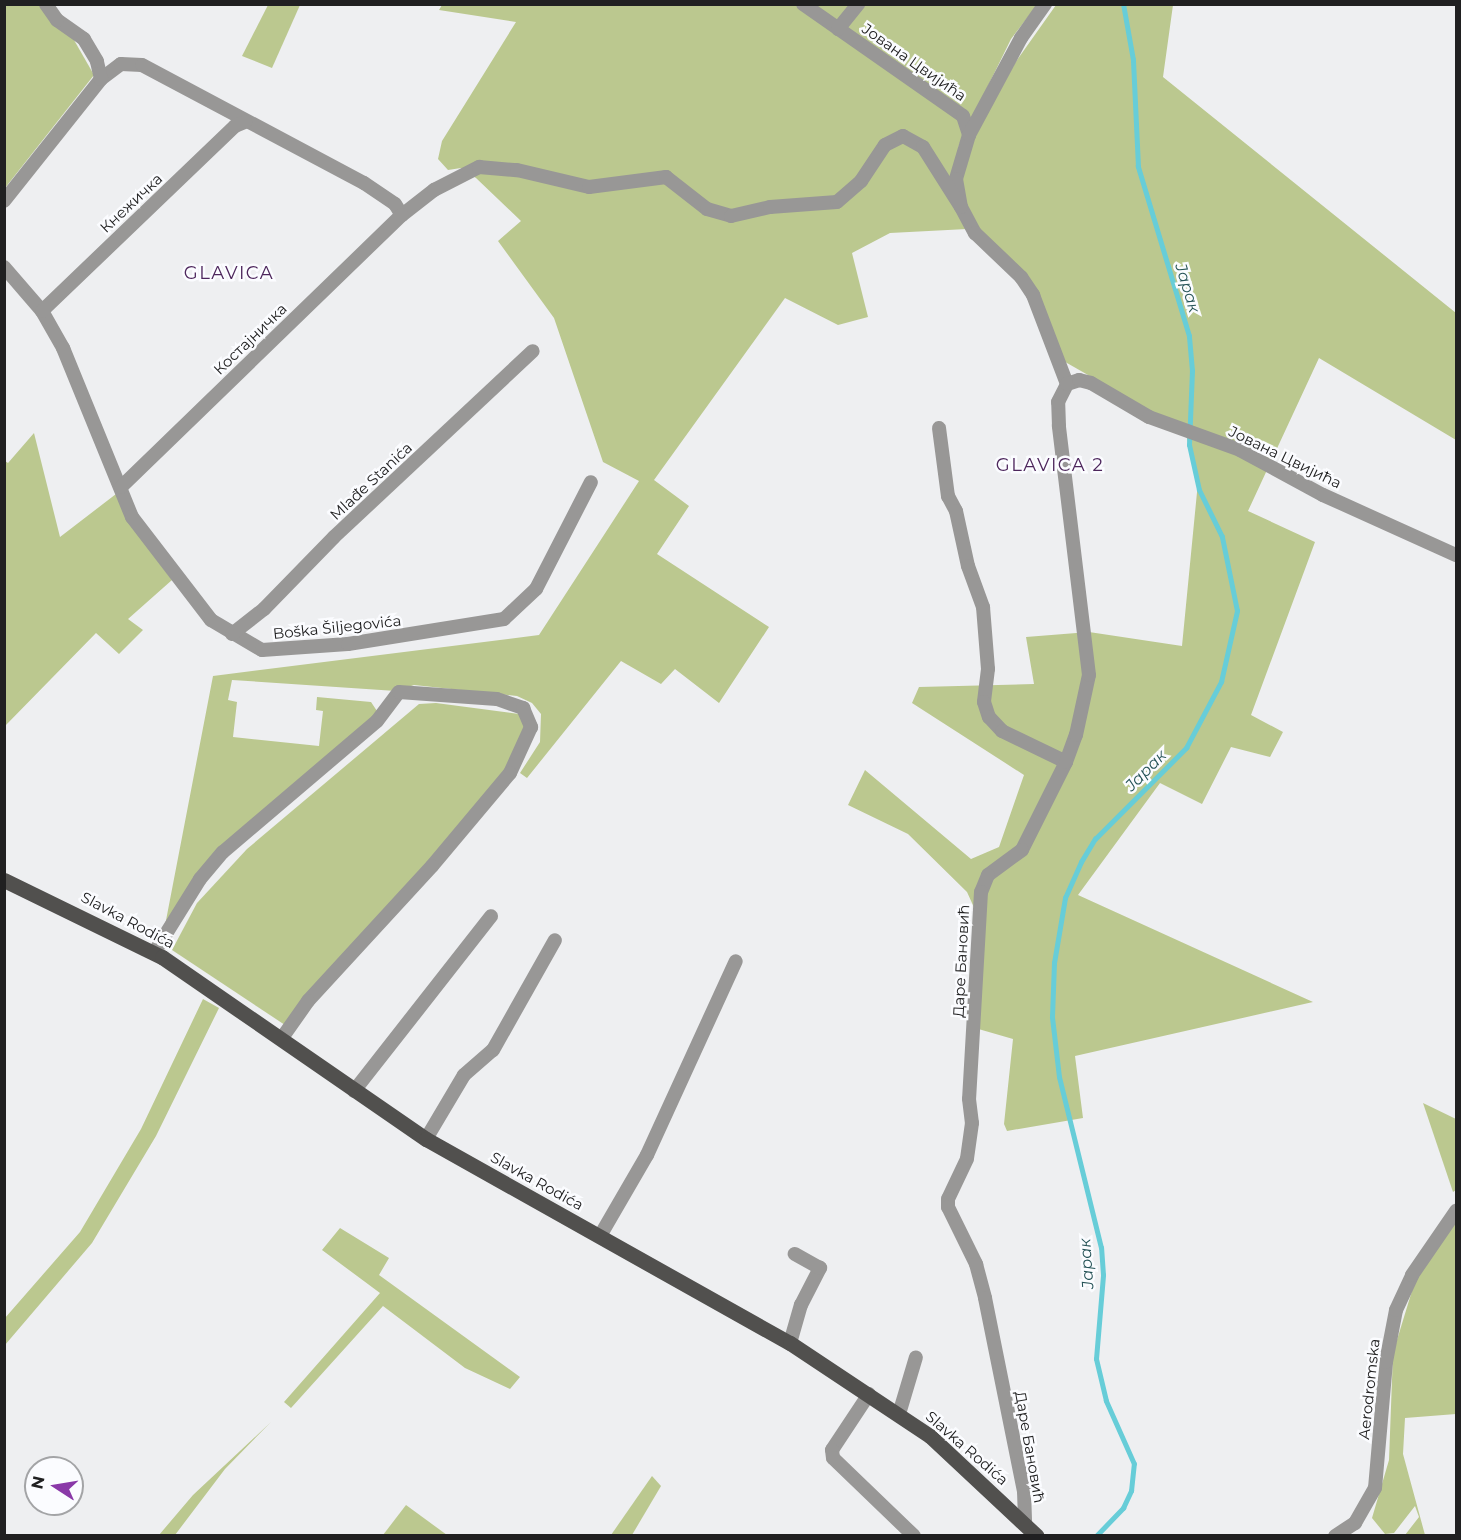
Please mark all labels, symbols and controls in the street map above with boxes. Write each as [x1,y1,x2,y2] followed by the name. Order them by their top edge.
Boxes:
[858,19,970,105] street label: Јована Цвијића
[96,170,166,236] street label: Кнежичка
[1170,261,1204,315] water label: Јарак
[184,262,274,284] district label: GLAVICA
[210,300,290,378] street label: Костајничка
[1226,422,1344,492] street label: Јована Цвијића
[326,438,416,524] street label: Mlađe Stanića
[996,454,1104,476] district label: GLAVICA 2
[272,611,402,643] street label: Boška Šiljegovića
[1121,746,1171,796] water label: Јарак
[78,888,178,952] street label: Slavka Rodića
[949,904,973,1018] street label: Даре Бановић
[487,1148,587,1214] street label: Slavka Rodića
[1076,1238,1098,1290] water label: Јарак
[1355,1338,1383,1440] street label: Aerodromska
[1011,1390,1049,1504] street label: Даре Бановић
[922,1407,1012,1489] street label: Slavka Rodića
[24,1456,84,1516] north arrow
[27,1474,48,1491] text: N

